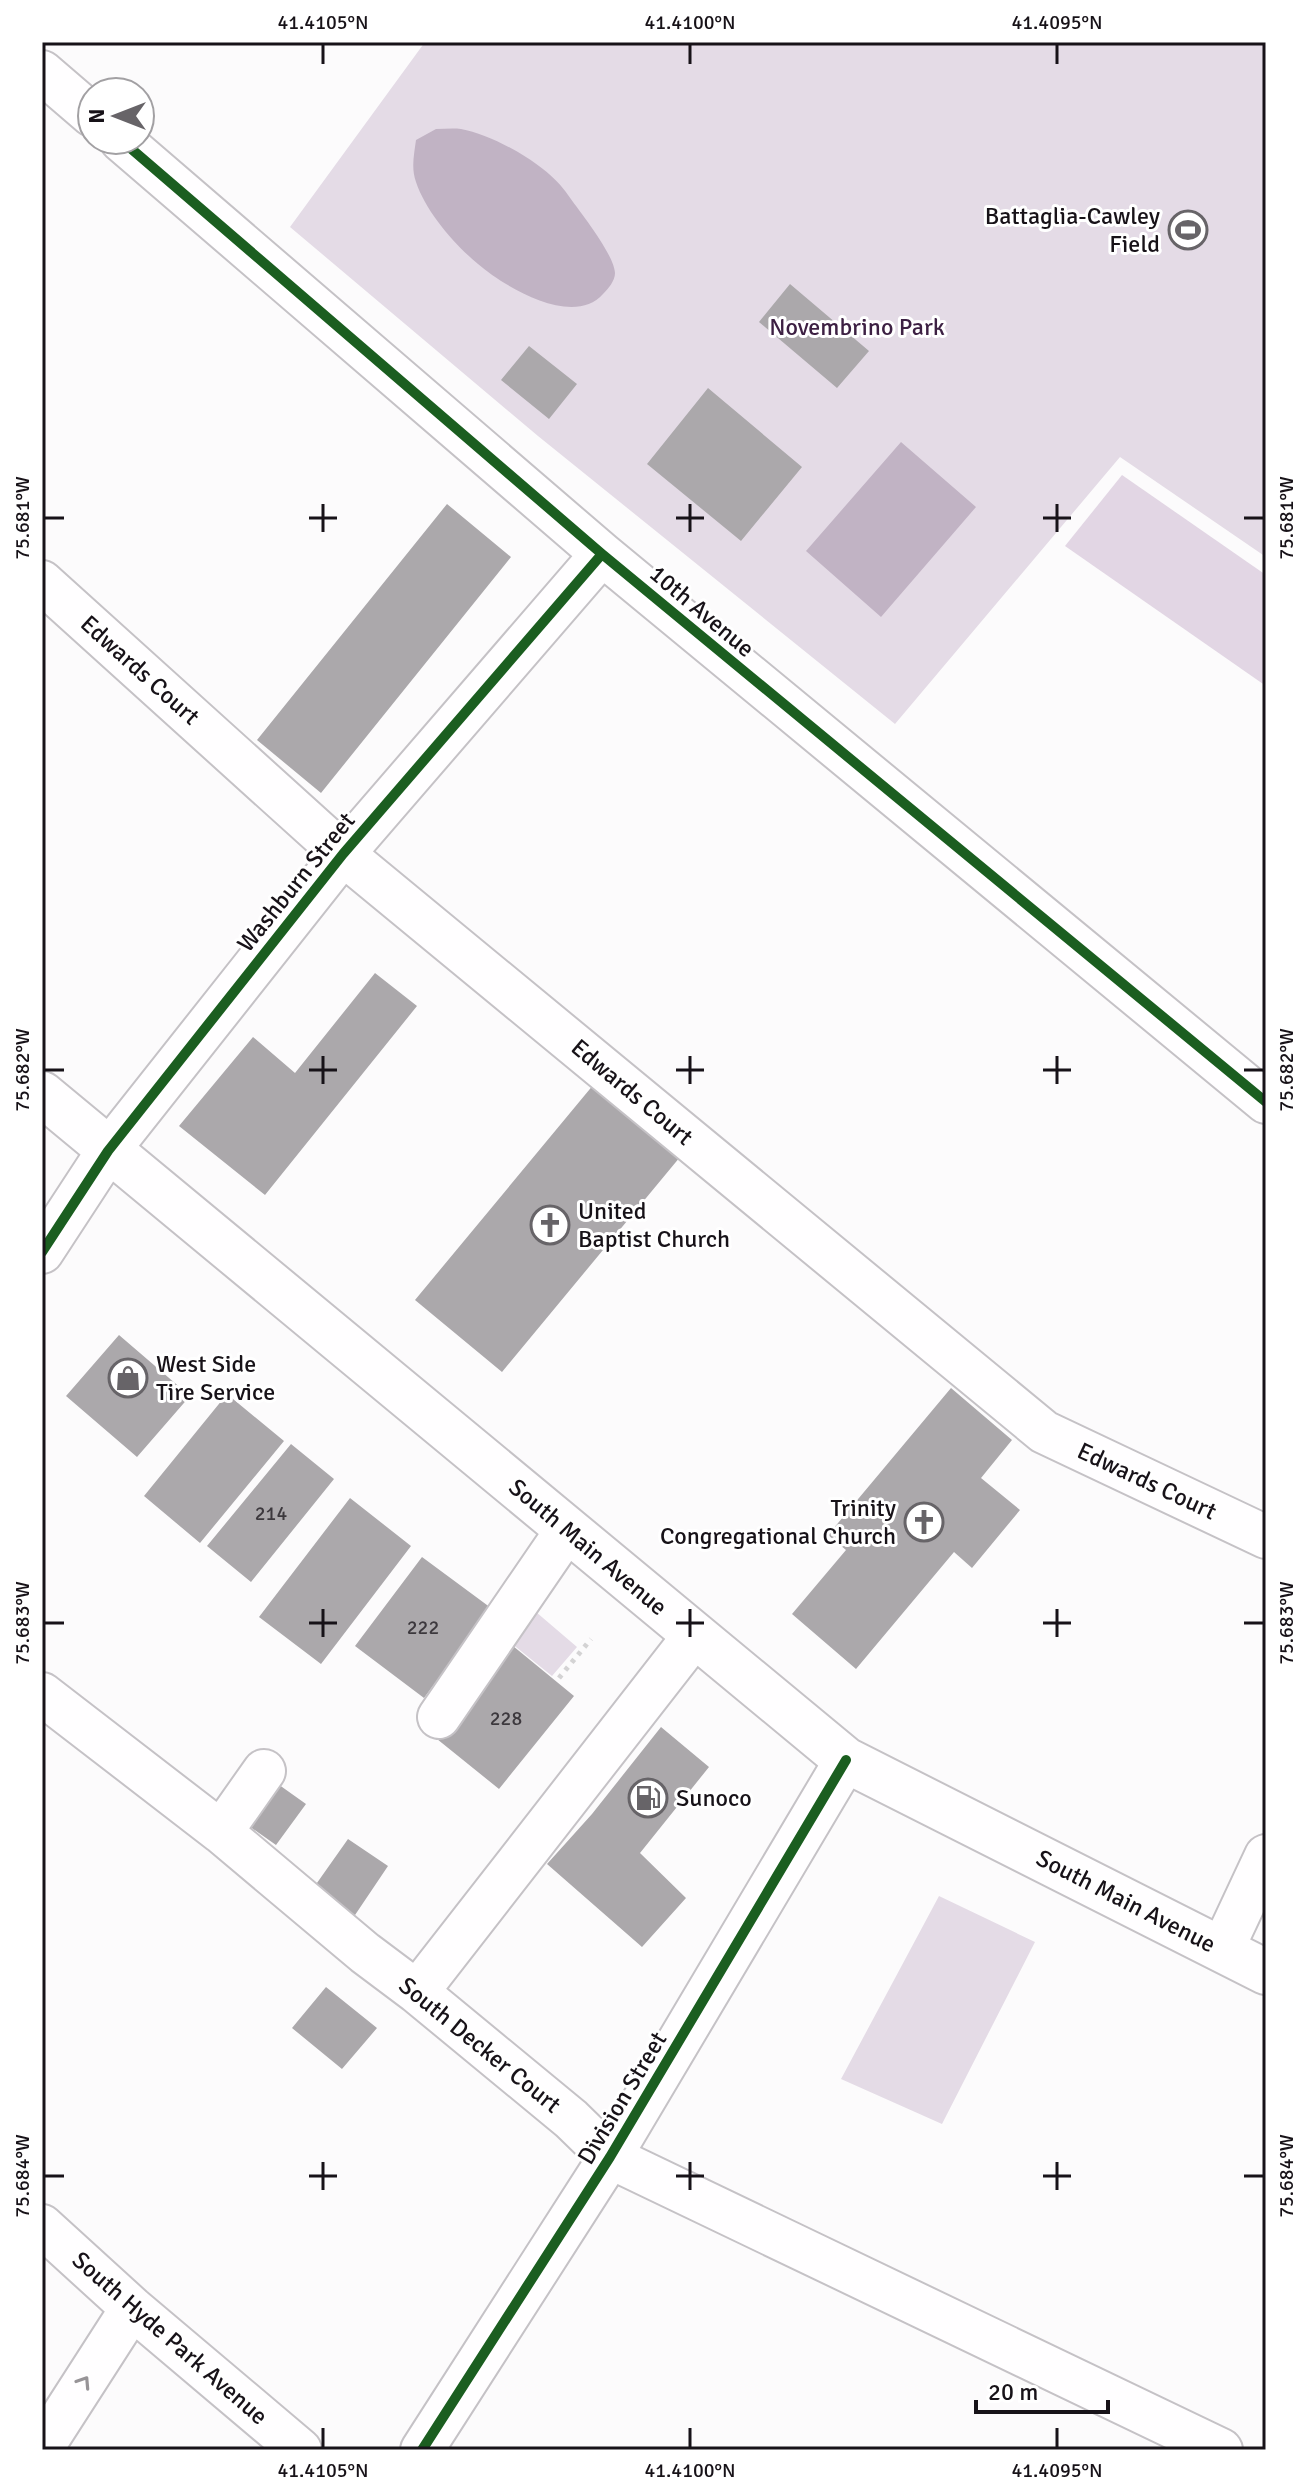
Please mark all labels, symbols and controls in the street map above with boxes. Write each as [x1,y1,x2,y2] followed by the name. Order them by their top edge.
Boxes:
[277,10,369,35] text: 41.4105°N
[644,10,736,35] text: 41.4100°N
[1011,10,1103,35] text: 41.4095°N
[76,76,156,156] north arrow
[83,108,110,124] text: N
[985,201,1160,259] place label: Battaglia-Cawley Field
[1167,209,1209,251] sports icon: Battaglia-Cawley Field
[769,312,945,342] park label: Novembrino Park
[10,476,35,560] text: 75.681°W
[1274,476,1299,560] text: 75.681°W
[643,558,761,664] street label: 10th Avenue
[74,609,206,731] street label: Edwards Court
[231,806,361,958] street label: Washburn Street
[10,1028,35,1112] text: 75.682°W
[1274,1028,1299,1112] text: 75.682°W
[565,1032,699,1152] street label: Edwards Court
[578,1196,730,1254] place label: United Baptist Church
[529,1204,571,1246] church icon: United Baptist Church
[156,1349,275,1407] place label: West Side Tire Service
[107,1357,149,1399] shop icon: West Side Tire Service
[1073,1436,1221,1526] street label: Edwards Court
[503,1472,673,1622] street label: South Main Avenue
[660,1493,896,1551] place label: Trinity Congregational Church
[255,1501,287,1526] house number: 214
[903,1501,945,1543] church icon: Trinity Congregational Church
[10,1581,35,1665] text: 75.683°W
[1274,1581,1299,1665] text: 75.683°W
[407,1615,439,1640] house number: 222
[490,1706,522,1731] house number: 228
[627,1777,669,1819] fuel station icon: Sunoco
[676,1783,752,1813] place label: Sunoco
[1031,1843,1221,1959] street label: South Main Avenue
[393,1970,567,2120] street label: South Decker Court
[571,2026,673,2170] street label: Division Street
[10,2134,35,2218] text: 75.684°W
[1274,2134,1299,2218] text: 75.684°W
[66,2245,274,2431] street label: South Hyde Park Avenue
[976,2364,1108,2414] scale bar
[75,2377,90,2391] one-way arrow
[988,2377,1038,2407] text: 20 m
[277,2458,369,2483] text: 41.4105°N
[644,2458,736,2483] text: 41.4100°N
[1011,2458,1103,2483] text: 41.4095°N

